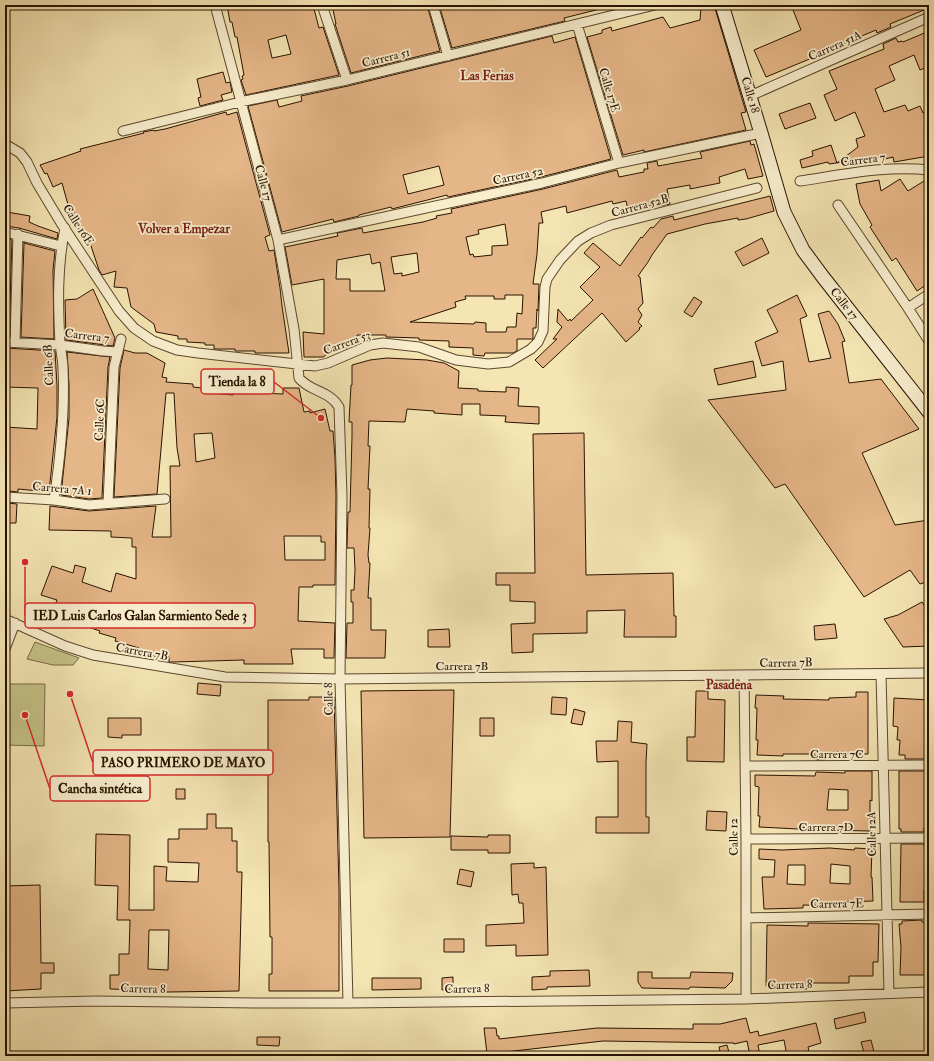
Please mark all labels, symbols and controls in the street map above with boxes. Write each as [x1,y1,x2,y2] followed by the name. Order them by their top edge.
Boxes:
[806,27,864,64] street label: Carrera 51A
[360,45,412,71] street label: Carrera 51
[595,66,623,114] street label: Calle 17E
[460,68,514,84] district label: Las Ferias
[737,75,763,115] street label: Calle 18
[840,150,887,170] street label: Carrera 7
[251,163,275,203] street label: Calle 17
[492,163,544,189] street label: Carrera 52
[610,191,670,221] street label: Carrera 52B
[59,202,97,249] street label: Calle 16E
[137,221,231,238] district label: Volver a Empezar
[827,285,862,324] street label: Calle 17
[64,326,111,346] street label: Carrera 7
[321,328,373,358] street label: Carrera 53
[40,344,58,386] street label: Calle 6B
[201,369,274,394] callout: Tienda la 8
[208,374,265,390] text: Tienda la 8
[92,398,108,441] street label: Calle 6C
[32,479,92,499] street label: Carrera 7A 1
[25,603,255,628] callout: IED Luis Carlos Galan Sarmiento Sede 3
[33,608,247,624] text: IED Luis Carlos Galan Sarmiento Sede 3
[115,640,169,664] street label: Carrera 7B
[759,655,813,671] street label: Carrera 7B
[436,659,489,674] street label: Carrera 7B
[706,677,753,693] district label: Pasadena
[321,682,337,716] street label: Calle 8
[810,747,864,762] street label: Carrera 7C
[93,750,273,775] callout: PASO PRIMERO DE MAYO
[101,755,266,771] text: PASO PRIMERO DE MAYO
[50,776,150,801] callout: Cancha sintética
[58,781,143,797] text: Cancha sintética
[864,811,880,857] street label: Calle 12A
[726,818,742,856] street label: Calle 12
[799,820,854,835] street label: Carrera 7D
[810,896,864,912] street label: Carrera 7E
[767,977,813,993] street label: Carrera 8
[120,981,166,997] street label: Carrera 8
[444,981,490,997] street label: Carrera 8

